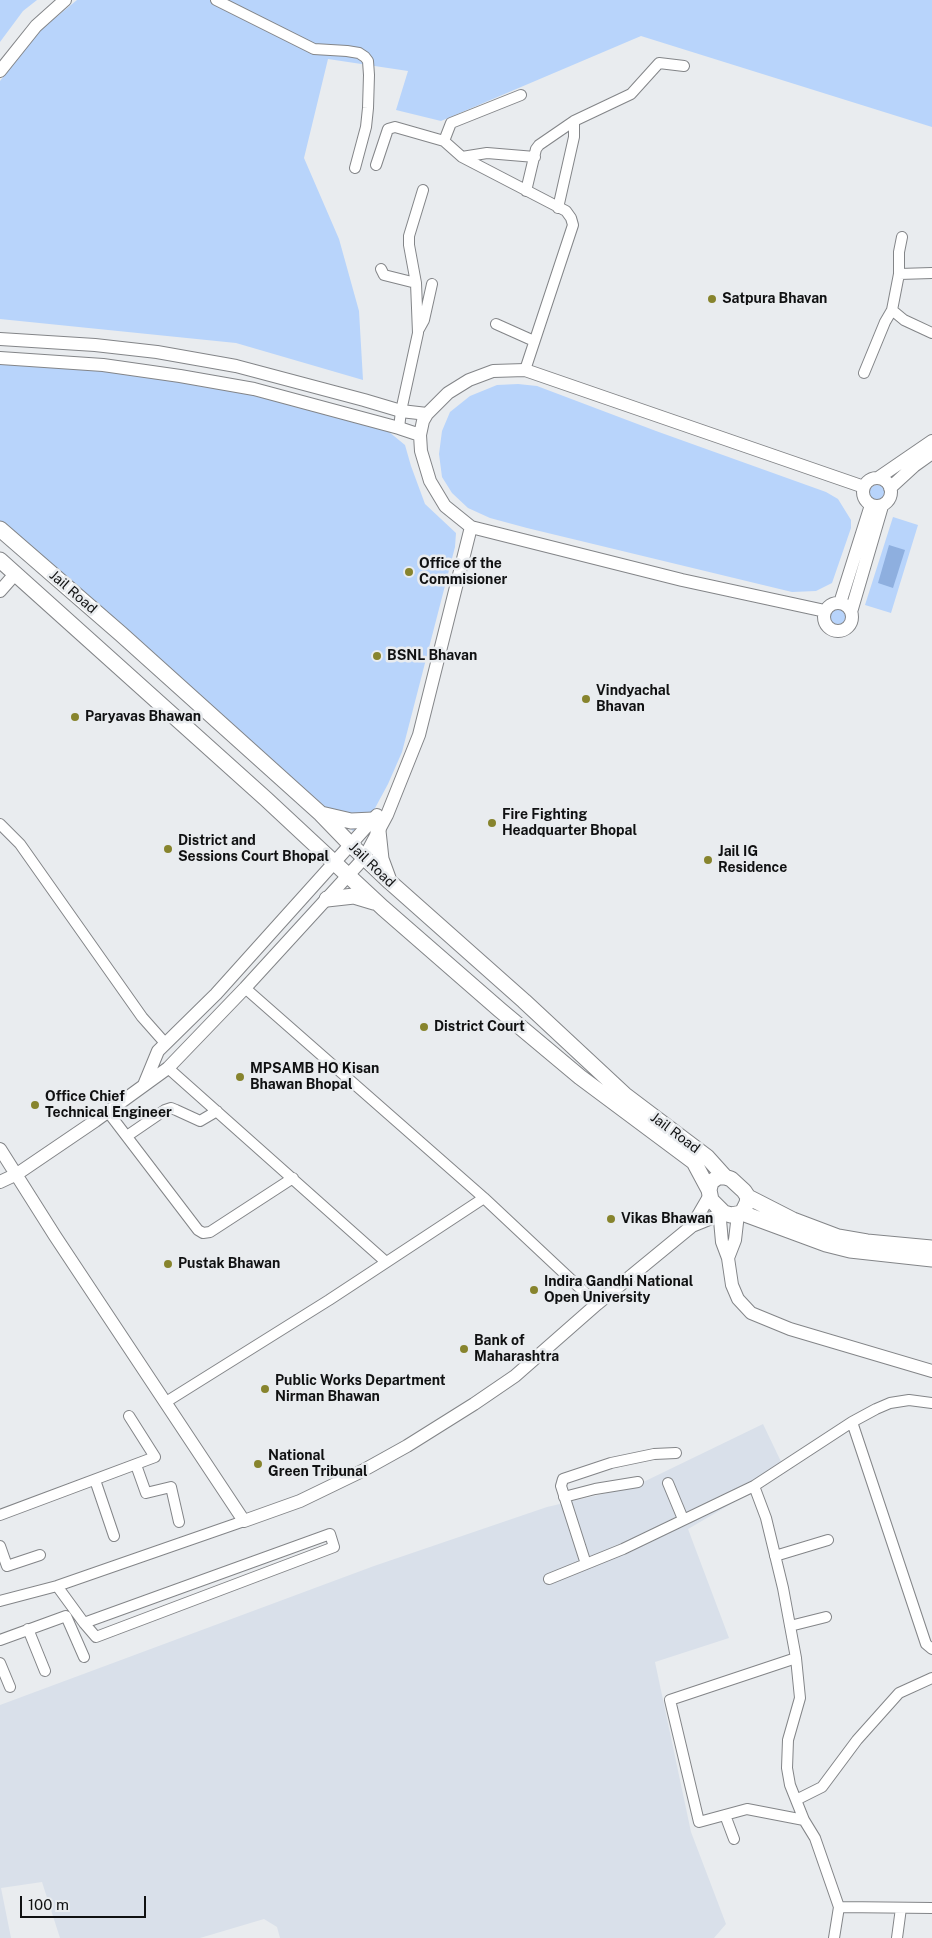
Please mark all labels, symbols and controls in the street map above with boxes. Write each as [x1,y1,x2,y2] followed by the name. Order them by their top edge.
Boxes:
[722,291,827,307] place label: Satpura Bhavan
[706,293,718,305] marker: Satpura Bhavan
[419,556,507,588] place label: Office of the Commisioner
[403,566,415,578] marker: Office of the Commisioner
[46,567,100,617] street label: Jail Road
[387,648,477,664] place label: BSNL Bhavan
[371,650,383,662] marker: BSNL Bhavan
[596,683,670,716] place label: Vindyachal Bhavan
[580,693,592,705] marker: Vindyachal Bhavan
[85,709,201,725] place label: Paryavas Bhawan
[69,711,81,723] marker: Paryavas Bhawan
[502,807,637,840] place label: Fire Fighting Headquarter Bhopal
[486,817,498,829] marker: Fire Fighting Headquarter Bhopal
[178,833,329,866] place label: District and Sessions Court Bhopal
[345,839,399,891] street label: Jail Road
[162,843,174,855] marker: District and Sessions Court Bhopal
[718,844,787,876] place label: Jail IG Residence
[702,854,714,866] marker: Jail IG Residence
[434,1019,525,1035] place label: District Court
[418,1021,430,1033] marker: District Court
[250,1061,379,1094] place label: MPSAMB HO Kisan Bhawan Bhopal
[234,1071,246,1083] marker: MPSAMB HO Kisan Bhawan Bhopal
[45,1089,172,1122] place label: Office Chief Technical Engineer
[29,1099,41,1111] marker: Office Chief Technical Engineer
[647,1109,703,1157] street label: Jail Road
[621,1211,713,1227] place label: Vikas Bhawan
[605,1213,617,1225] marker: Vikas Bhawan
[178,1256,280,1272] place label: Pustak Bhawan
[162,1258,174,1270] marker: Pustak Bhawan
[544,1274,693,1306] place label: Indira Gandhi National Open University
[528,1284,540,1296] marker: Indira Gandhi National Open University
[474,1333,559,1365] place label: Bank of Maharashtra
[458,1343,470,1355] marker: Bank of Maharashtra
[275,1373,446,1405] place label: Public Works Department Nirman Bhawan
[259,1383,271,1395] marker: Public Works Department Nirman Bhawan
[268,1448,368,1480] place label: National Green Tribunal
[252,1458,264,1470] marker: National Green Tribunal
[22,1886,149,1918] scale bar
[28,1896,69,1913] text: 100 m

